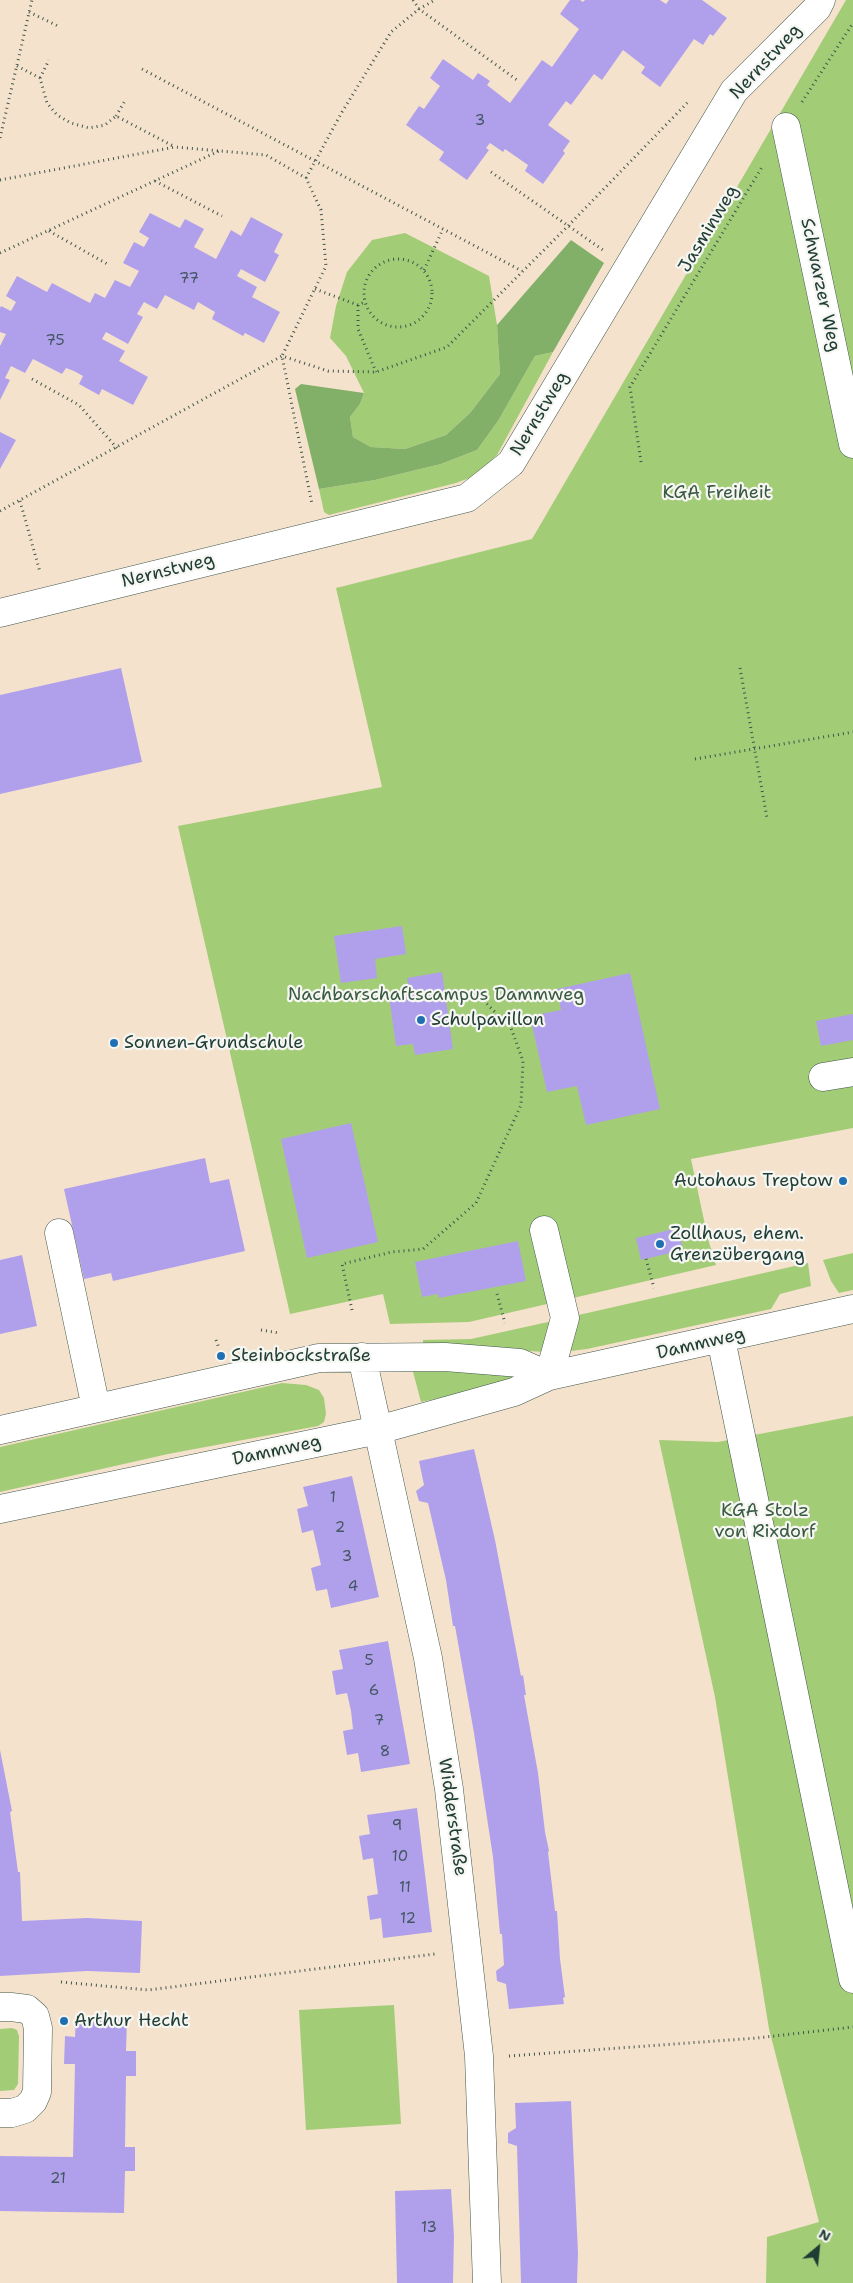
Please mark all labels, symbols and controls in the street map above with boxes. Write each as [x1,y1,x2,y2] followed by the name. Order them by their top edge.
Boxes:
[726,20,806,104] street label: Nernstweg
[475,112,485,130] house number: 3
[675,181,743,277] street label: Jasminweg
[795,216,845,354] street label: Schwarzer Weg
[179,270,199,288] house number: 77
[45,332,65,350] house number: 75
[506,368,574,460] street label: Nernstweg
[663,482,771,504] park label: KGA Freiheit
[119,549,217,593] street label: Nernstweg
[288,984,584,1006] park label: Nachbarschaftscampus Dammweg
[431,1009,544,1031] place label: Schulpavillon
[415,1014,427,1026] marker: Schulpavillon
[124,1032,303,1054] place label: Sonnen-Grundschule
[108,1037,120,1049] marker: Sonnen-Grundschule
[674,1170,833,1192] place label: Autohaus Treptow
[837,1175,849,1187] marker: Autohaus Treptow
[670,1223,805,1266] place label: Zollhaus, ehem. Grenzübergang
[654,1238,666,1250] marker: Zollhaus, ehem. Grenzübergang
[655,1323,747,1365] street label: Dammweg
[231,1345,371,1367] place label: Steinbockstraße
[215,1350,227,1362] marker: Steinbockstraße
[231,1431,323,1471] street label: Dammweg
[330,1489,336,1507] house number: 1
[715,1500,815,1542] park label: KGA Stolz von Rixdorf
[335,1519,345,1537] house number: 2
[342,1548,352,1566] house number: 3
[348,1578,358,1596] house number: 4
[364,1652,374,1670] house number: 5
[369,1682,379,1700] house number: 6
[374,1712,384,1730] house number: 7
[380,1743,390,1761] house number: 8
[433,1757,471,1877] street label: Widderstraße
[392,1817,402,1835] house number: 9
[392,1848,408,1866] house number: 10
[399,1879,411,1897] house number: 11
[400,1910,416,1928] house number: 12
[74,2010,189,2032] place label: Arthur Hecht
[58,2015,70,2027] marker: Arthur Hecht
[50,2170,66,2188] house number: 21
[421,2219,437,2237] house number: 13
[793,2223,843,2273] north arrow
[816,2224,834,2245] text: N

